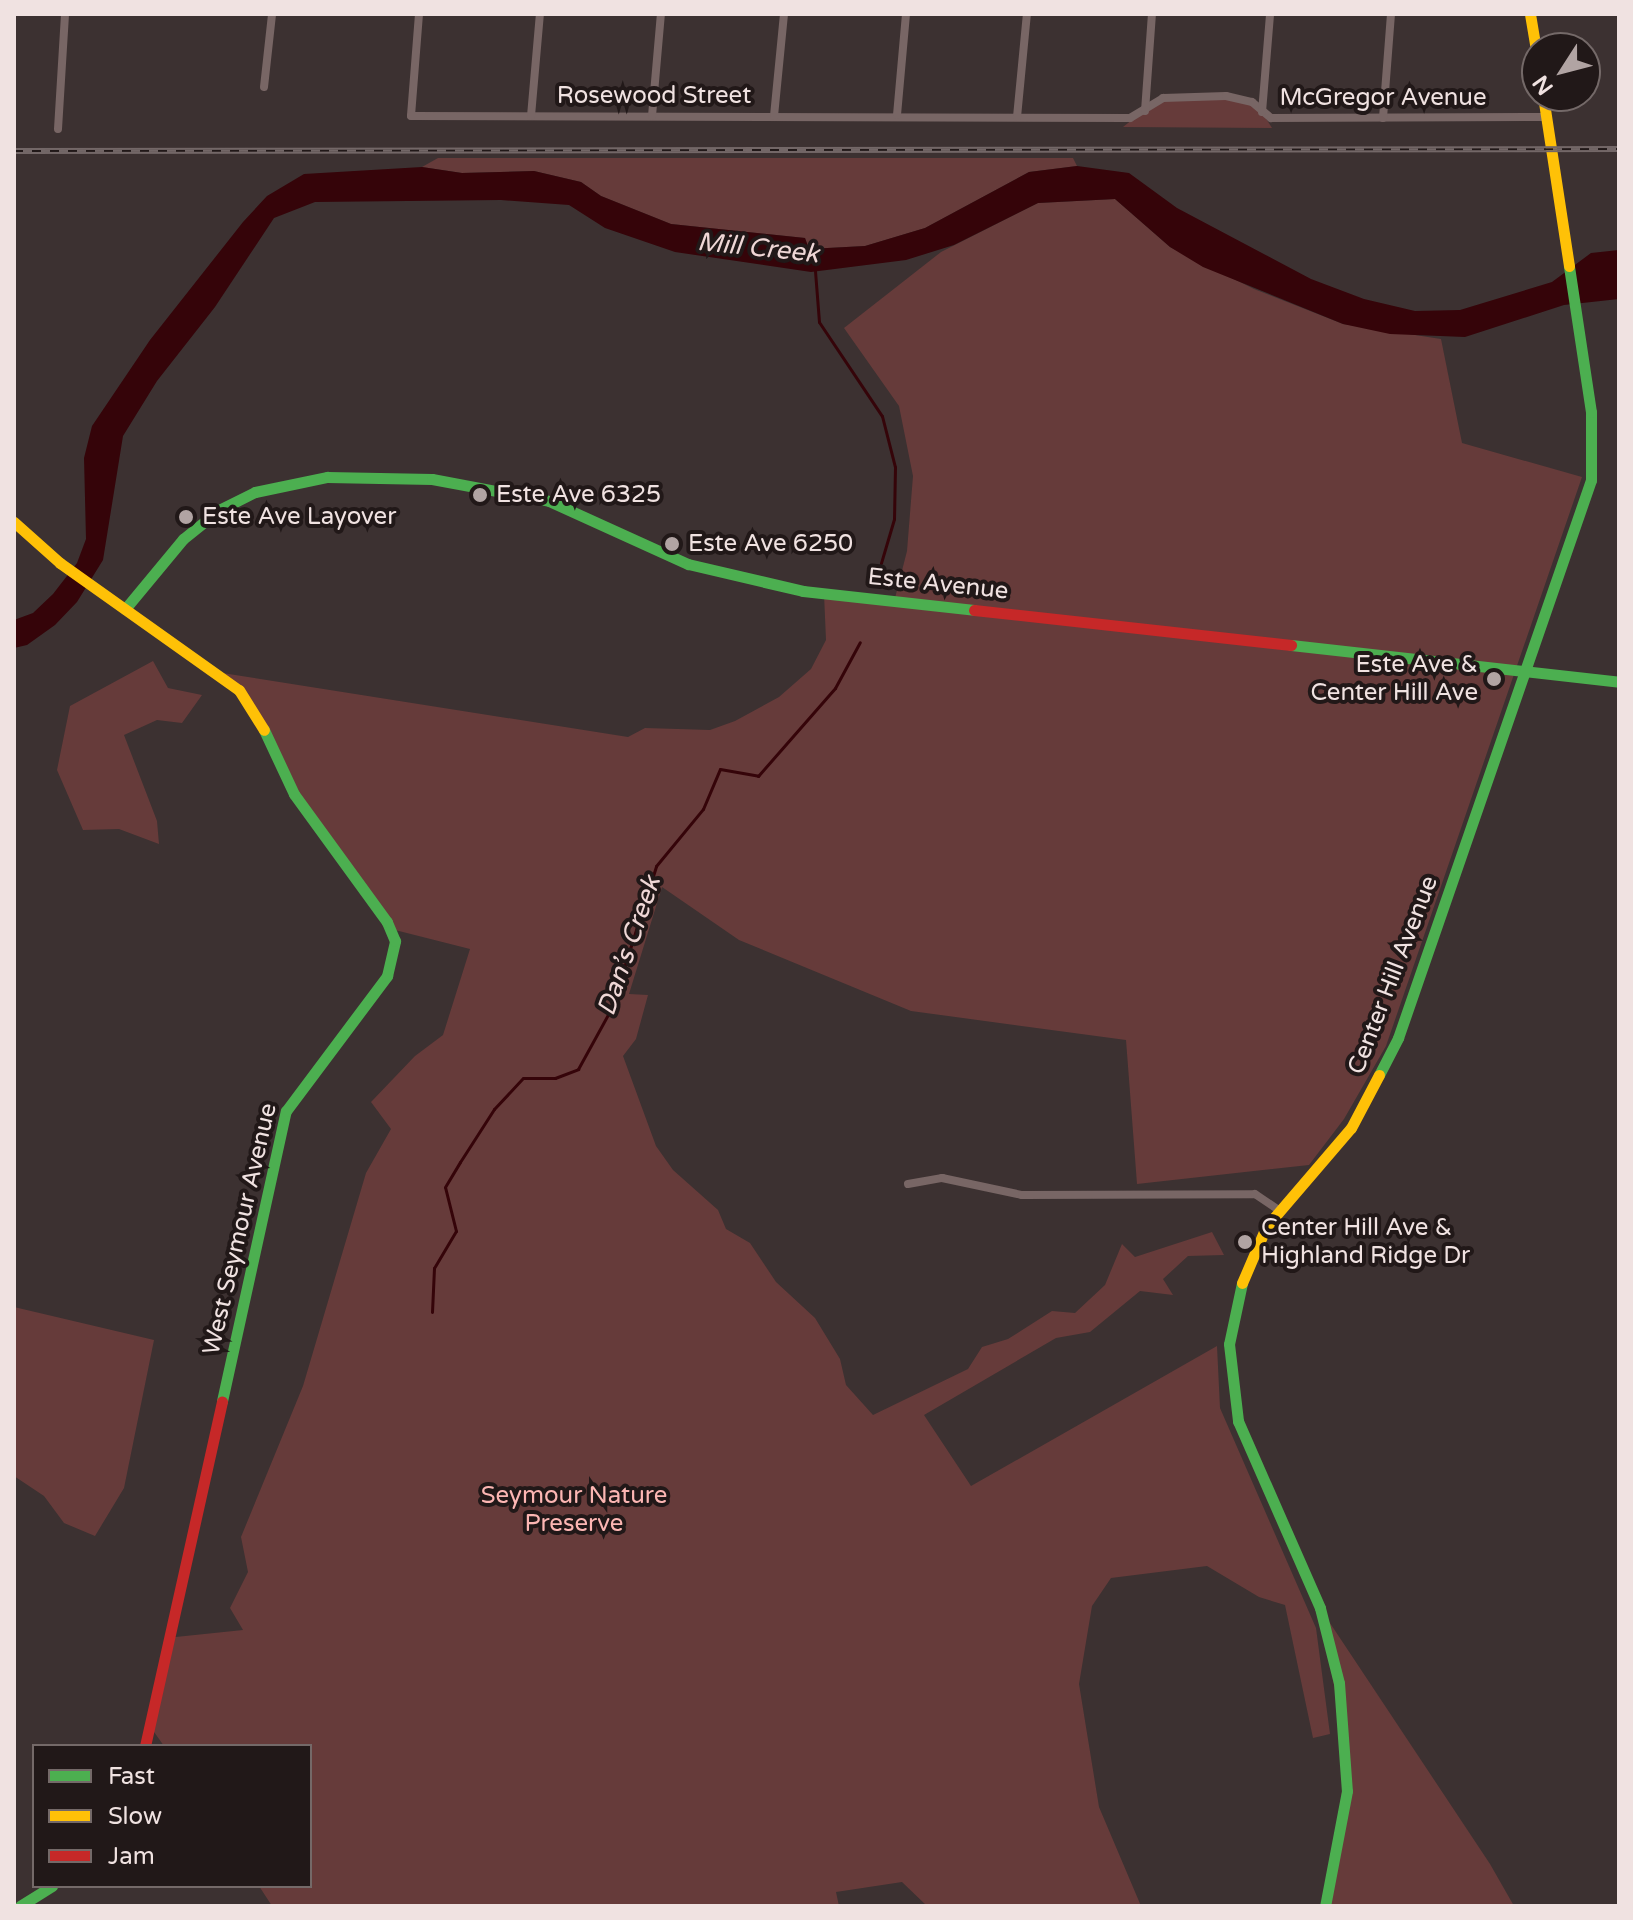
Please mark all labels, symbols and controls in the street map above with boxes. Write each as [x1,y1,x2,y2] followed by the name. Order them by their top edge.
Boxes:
[1521,32,1601,112] north arrow
[1527,70,1559,100] text: N
[557,82,751,110] street label: Rosewood Street
[1279,84,1487,112] street label: McGregor Avenue
[696,226,820,270] water label: Mill Creek
[496,481,661,509] place label: Este Ave 6325
[471,486,489,504] marker: Este Ave 6325
[202,503,396,531] place label: Este Ave Layover
[177,508,195,526] marker: Este Ave Layover
[688,530,853,558] place label: Este Ave 6250
[663,535,681,553] marker: Este Ave 6250
[866,562,1010,606] street label: Este Avenue
[1311,651,1478,707] place label: Este Ave & Center Hill Ave
[1485,670,1503,688] marker: Este Ave & Center Hill Ave
[591,872,667,1020] water label: Dan’s Creek
[1342,872,1444,1078] street label: Center Hill Avenue
[197,1100,283,1358] street label: West Seymour Avenue
[1261,1214,1470,1270] place label: Center Hill Ave & Highland Ridge Dr
[1236,1233,1254,1251] marker: Center Hill Ave & Highland Ridge Dr
[481,1482,667,1538] park label: Seymour Nature Preserve
[32,1744,312,1888] legend
[108,1762,155,1791] text: Fast
[108,1802,162,1831] text: Slow
[108,1842,155,1871] text: Jam

